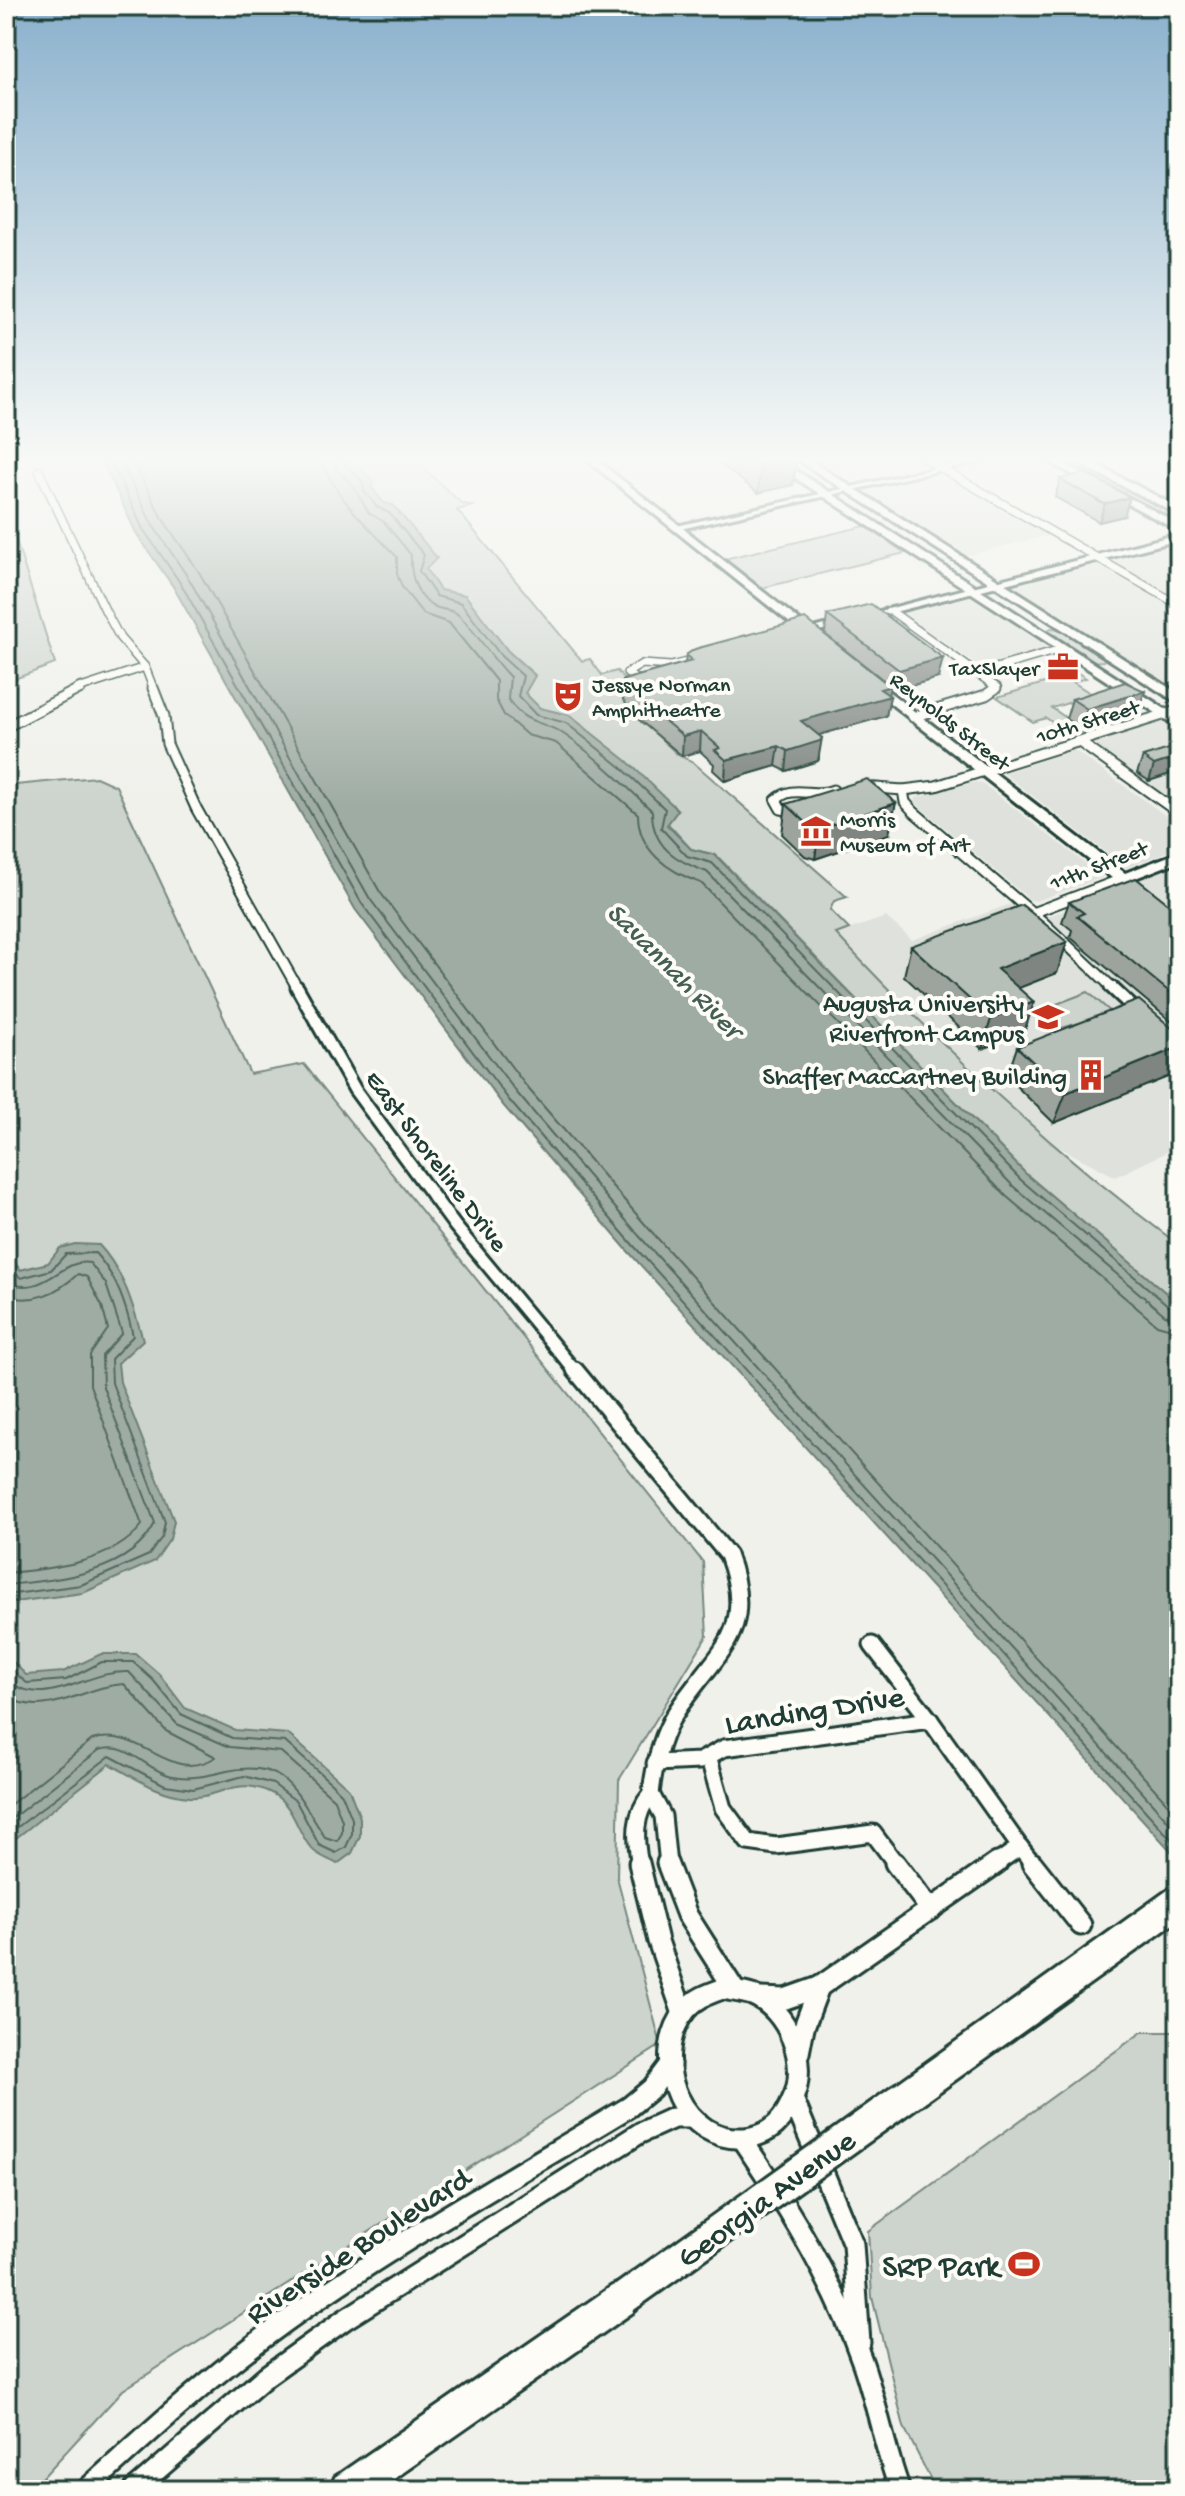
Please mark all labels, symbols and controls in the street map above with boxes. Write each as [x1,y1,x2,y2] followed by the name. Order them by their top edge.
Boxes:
[1046,650,1080,684] office icon: TaxSlayer
[948,658,1041,684] place label: TaxSlayer
[883,668,1015,779] street label: Reynolds Street
[592,674,731,725] place label: Jessye Norman Amphitheatre
[551,679,585,713] theatre icon: Jessye Norman Amphitheatre
[1033,695,1145,752] street label: 10th Street
[840,809,971,860] place label: Morris Museum of Art
[799,814,833,848] museum icon: Morris Museum of Art
[1046,837,1154,899] street label: 11th Street
[598,898,751,1050] water label: Savannah River
[823,991,1025,1052] place label: Augusta University Riverfront Campus
[1031,1000,1065,1034] school or university icon: Augusta University Riverfront Campus
[1074,1058,1108,1092] building icon: Shaffer MacCartney Building
[763,1064,1067,1095] place label: Shaffer MacCartney Building
[356,1066,513,1260] street label: East Shoreline Drive
[722,1680,908,1746] street label: Landing Drive
[671,2123,865,2279] street label: Georgia Avenue
[240,2160,481,2335] street label: Riverside Boulevard
[1007,2247,1041,2281] sports icon: SRP Park
[882,2250,1003,2288] place label: SRP Park

